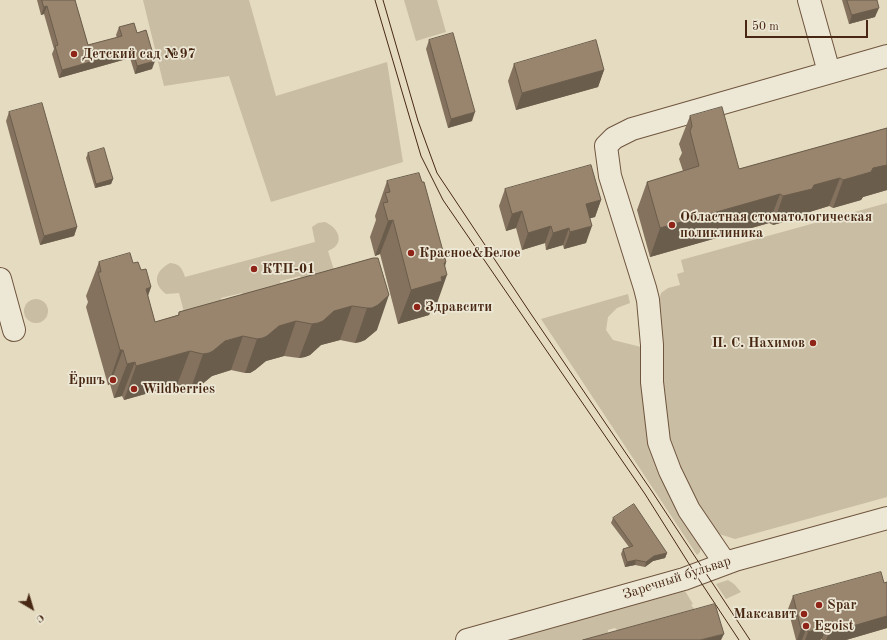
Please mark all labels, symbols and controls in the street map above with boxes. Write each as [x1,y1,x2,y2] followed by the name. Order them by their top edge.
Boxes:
[747,12,870,38] scale bar
[752,21,779,33] text: 50 m
[82,46,196,62] place label: Детский сад №97
[69,49,79,59] marker: Детский сад №97
[680,209,872,242] place label: Областная стоматологическая поликлиника
[667,220,677,230] marker: Областная стоматологическая поликлиника
[419,245,521,261] place label: Красное&Белое
[406,248,416,258] marker: Красное&Белое
[262,261,315,277] place label: КТП-01
[249,264,259,274] marker: КТП-01
[425,299,492,315] place label: Здравсити
[412,302,422,312] marker: Здравсити
[712,335,805,351] place label: П. С. Нахимов
[808,338,818,348] marker: П. С. Нахимов
[68,372,105,388] place label: Ёршъ
[108,375,118,385] marker: Ёршъ
[142,381,215,397] place label: Wildberries
[129,384,139,394] marker: Wildberries
[621,553,733,603] street label: Заречный бульвар
[12,588,52,628] north arrow
[827,597,856,613] place label: Spar
[814,600,824,610] marker: Spar
[734,606,796,622] place label: Максавит
[799,609,809,619] marker: Максавит
[33,611,46,624] text: С
[814,618,854,634] place label: Egoist
[801,621,811,631] marker: Egoist

